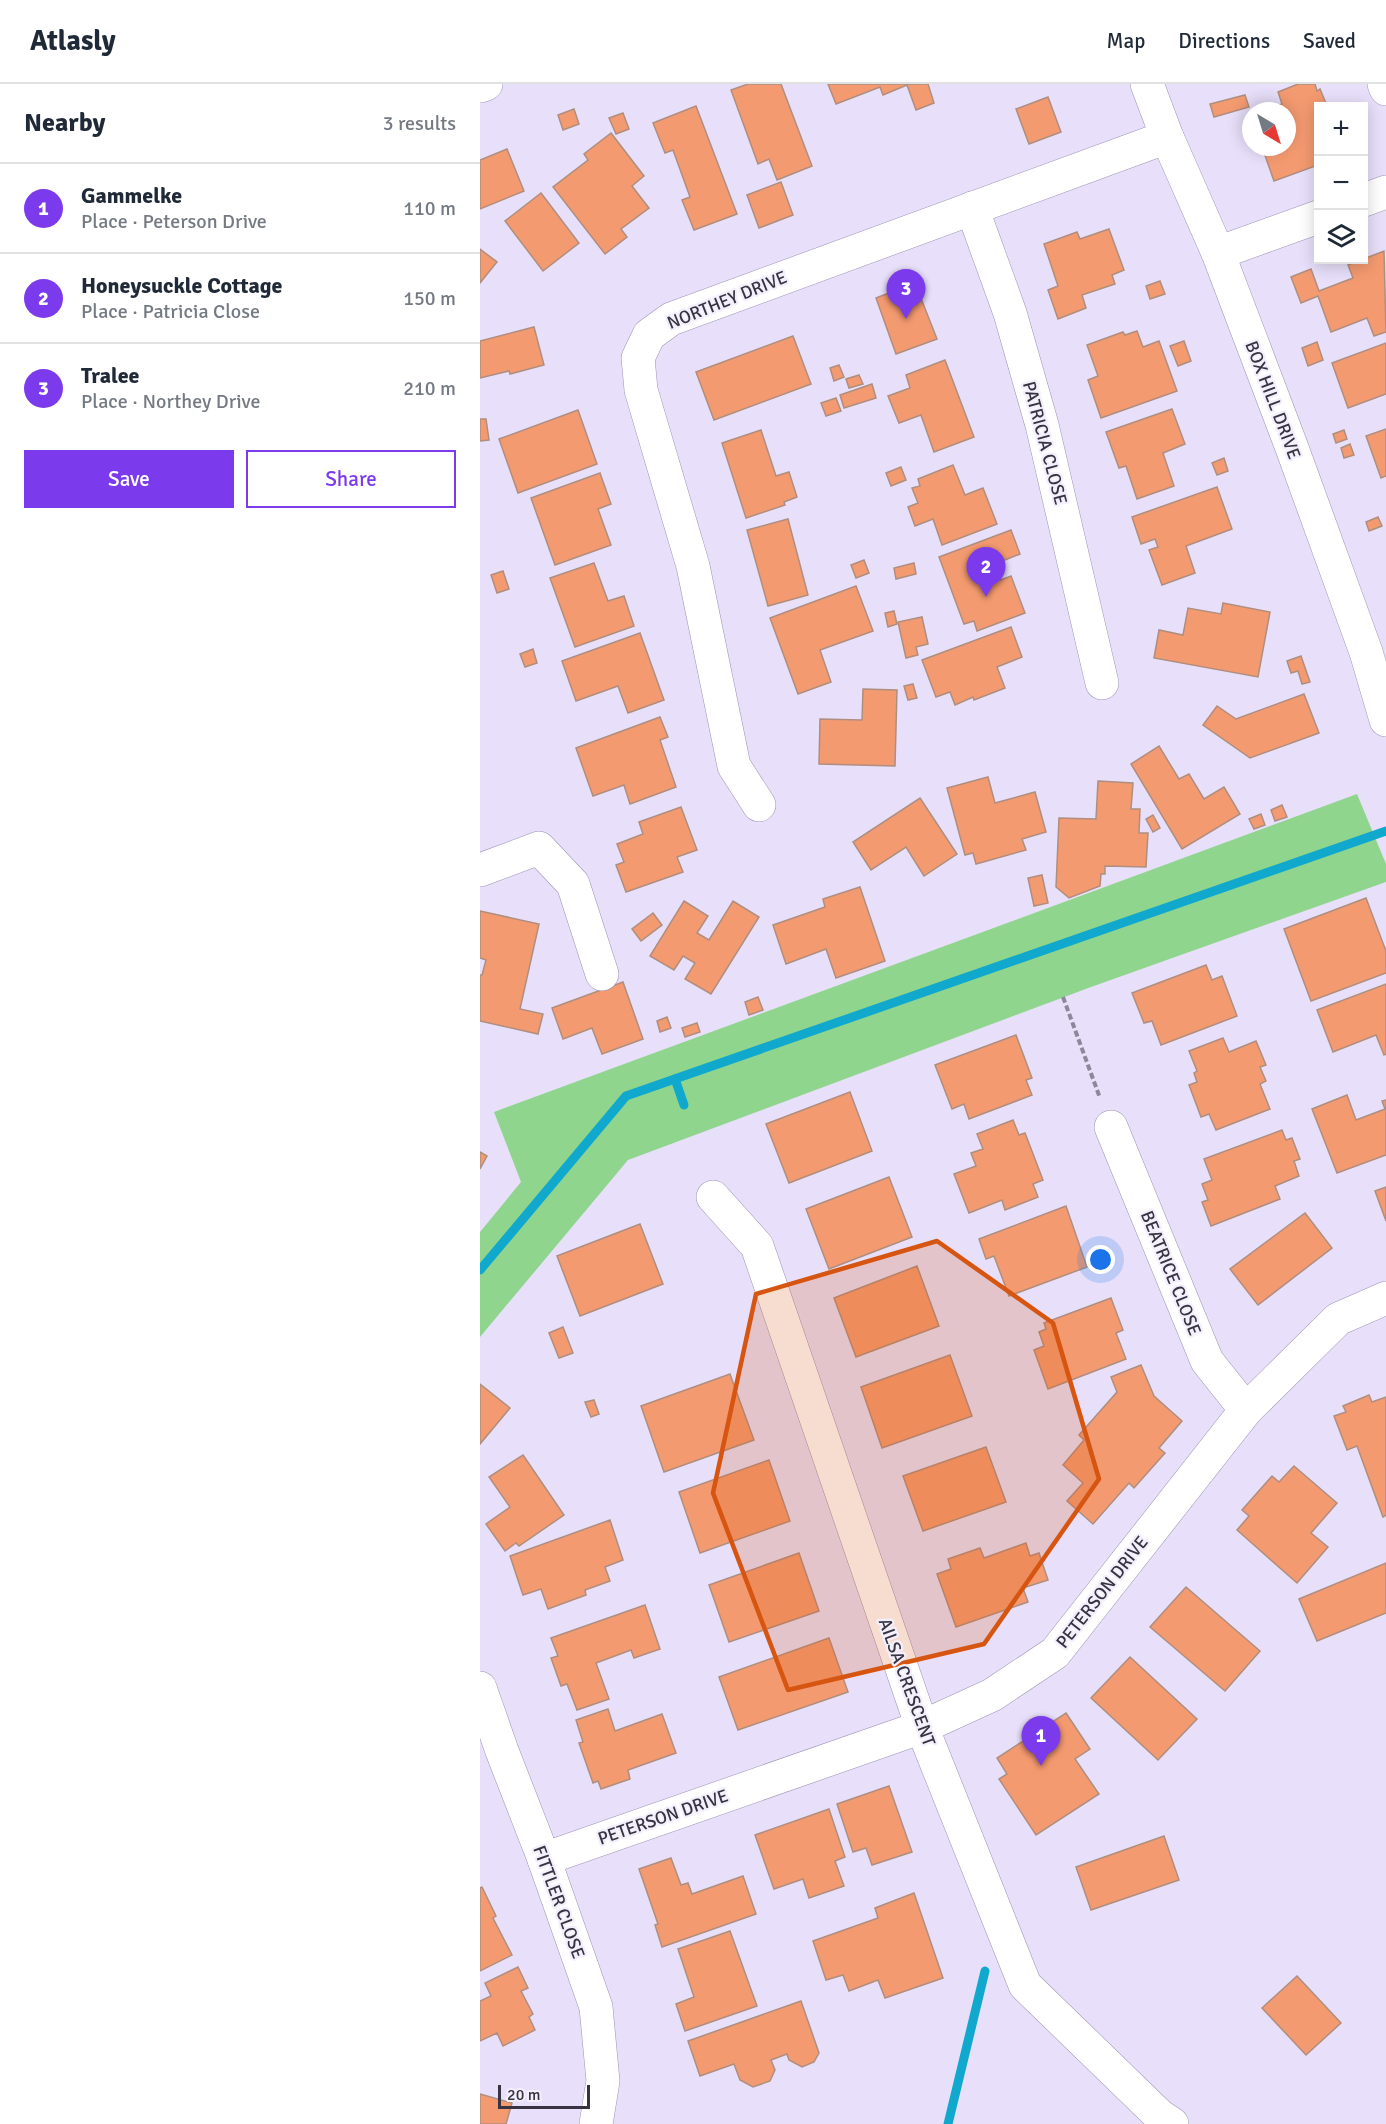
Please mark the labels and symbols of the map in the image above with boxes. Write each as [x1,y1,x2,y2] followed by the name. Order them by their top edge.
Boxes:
[1242,102,1296,156] north arrow
[664,266,790,334] street label: NORTHEY DRIVE
[886,270,926,319] pin: 3
[1240,338,1306,462] street label: BOX HILL DRIVE
[1018,379,1072,507] street label: PATRICIA CLOSE
[966,548,1006,597] pin: 2
[1136,1207,1206,1339] street label: BEATRICE CLOSE
[1086,1245,1115,1274] your location
[1051,1531,1153,1653] street label: PETERSON DRIVE
[874,1615,940,1749] street label: AILSA CRESCENT
[1022,1716,1060,1766] pin: 1
[595,1784,731,1850] street label: PETERSON DRIVE
[528,1842,590,1962] street label: FITTLER CLOSE
[498,2082,590,2110] scale bar

